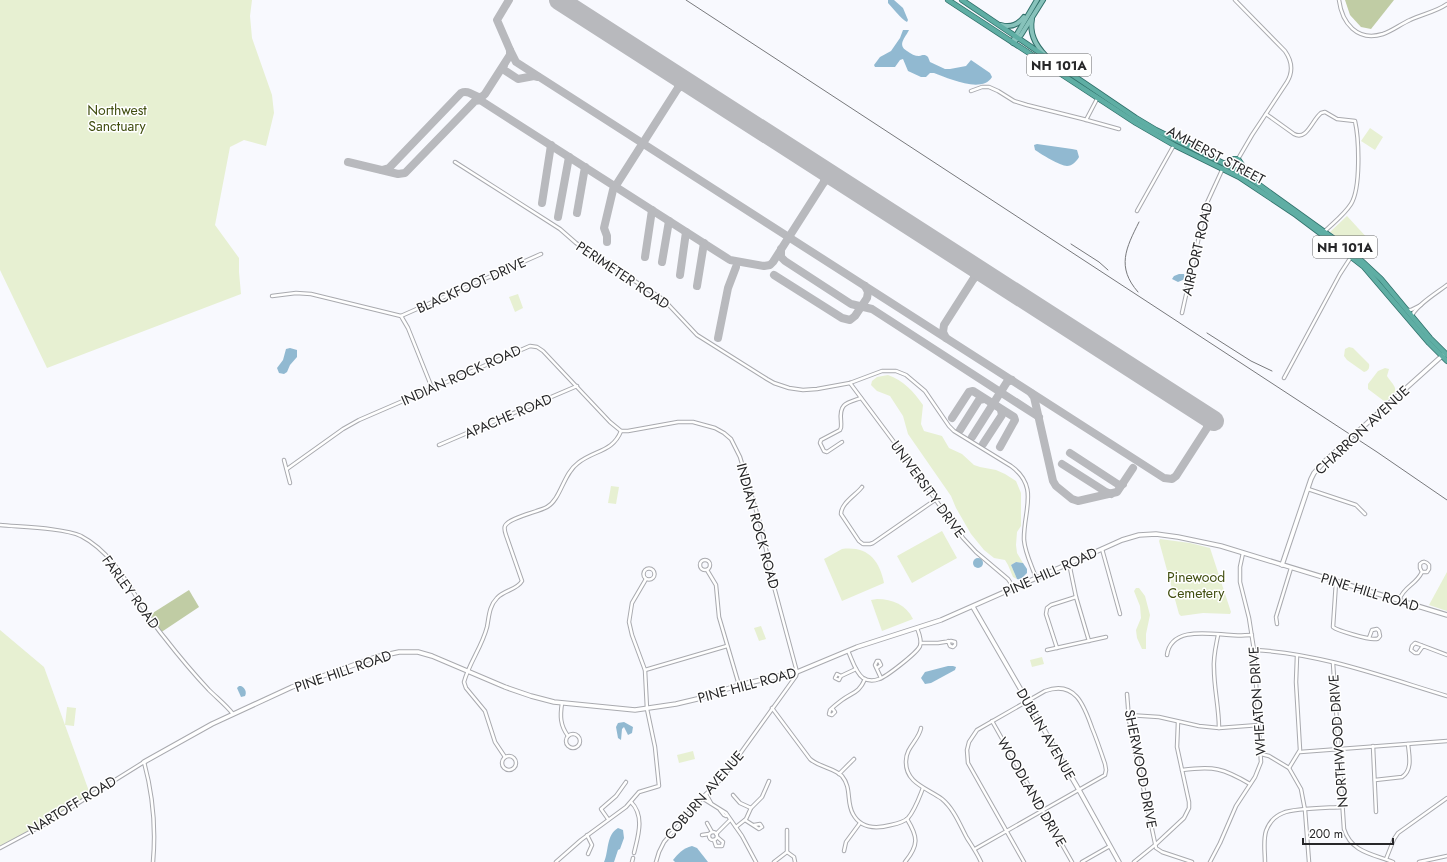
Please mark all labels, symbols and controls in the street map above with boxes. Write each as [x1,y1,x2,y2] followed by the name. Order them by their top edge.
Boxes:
[1027,54,1091,76] road number: NH 101A
[87,100,147,136] park label: Northwest Sanctuary
[1163,121,1269,190] street label: AMHERST STREET
[1177,200,1217,298] street label: AIRPORT ROAD
[572,236,674,314] street label: PERIMETER ROAD
[1313,236,1377,258] road number: NH 101A
[413,252,529,318] street label: BLACKFOOT DRIVE
[398,340,524,410] street label: INDIAN ROCK ROAD
[1310,381,1414,479] street label: CHARRON AVENUE
[461,389,555,443] street label: APACHE ROAD
[886,436,970,542] street label: UNIVERSITY DRIVE
[732,461,784,591] street label: INDIAN ROCK ROAD
[1000,542,1100,602] street label: PINE HILL ROAD
[98,551,164,633] street label: FARLEY ROAD
[1167,567,1225,603] park label: Pinewood Cemetery
[1319,568,1421,616] street label: PINE HILL ROAD
[292,645,394,697] street label: PINE HILL ROAD
[1243,646,1271,756] street label: WHEATON DRIVE
[695,662,799,708] street label: PINE HILL ROAD
[1323,674,1353,808] street label: NORTHWOOD DRIVE
[1012,684,1080,784] street label: DUBLIN AVENUE
[1120,708,1162,830] street label: SHERWOOD DRIVE
[992,733,1072,851] street label: WOODLAND DRIVE
[660,746,748,844] street label: COBURN AVENUE
[24,771,120,839] street label: NARTOFF ROAD
[1303,820,1393,846] scale bar
[1309,825,1343,843] text: 200 m

